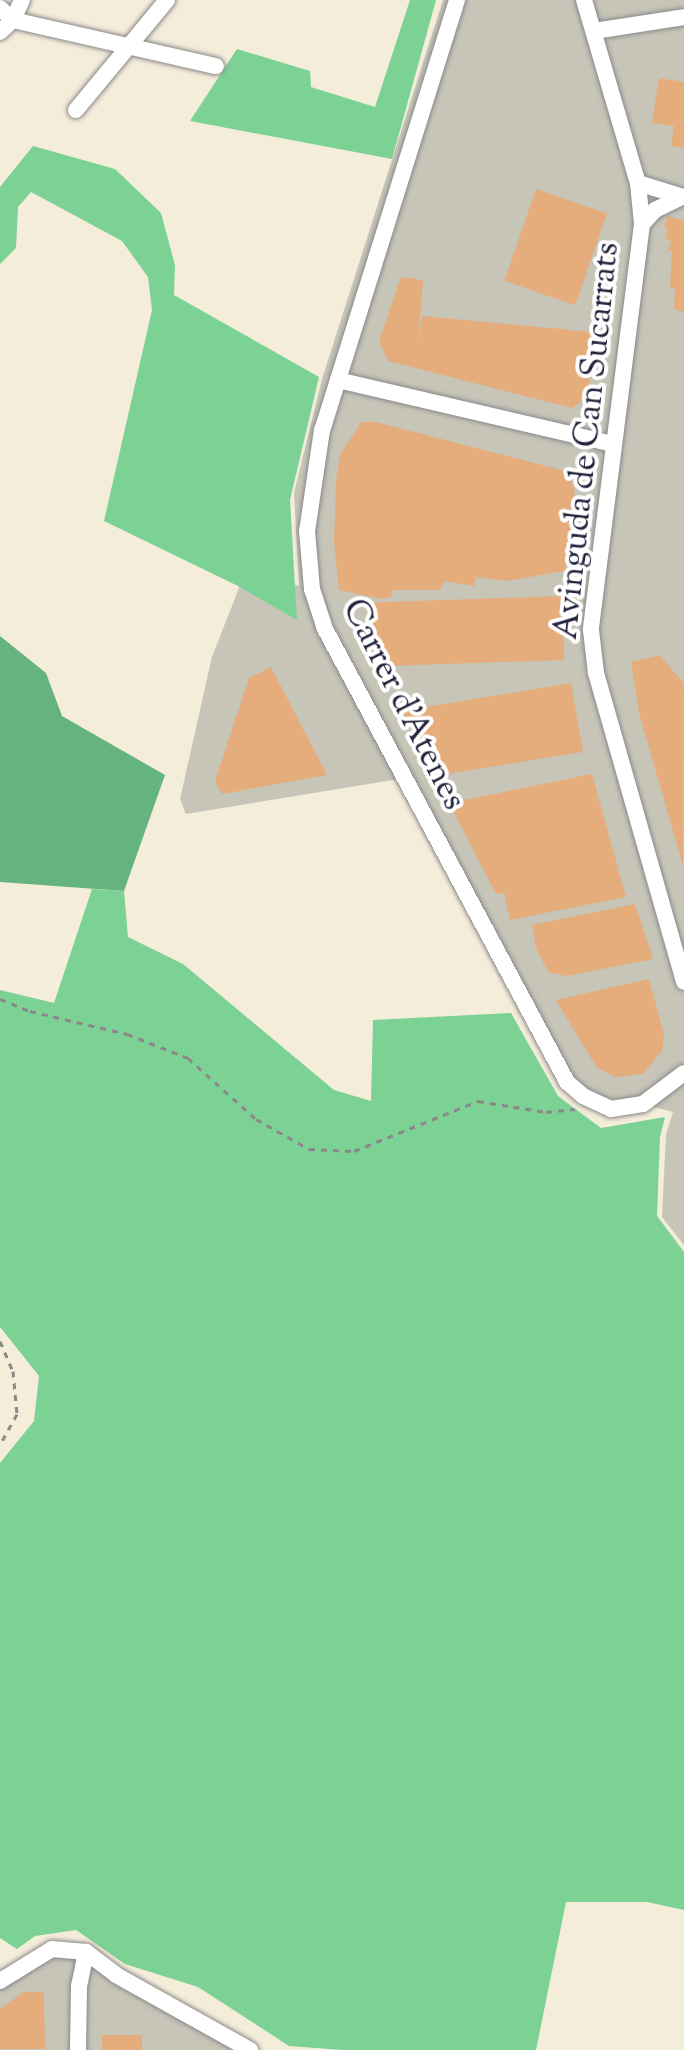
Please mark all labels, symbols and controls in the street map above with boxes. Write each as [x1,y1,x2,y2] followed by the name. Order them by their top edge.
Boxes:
[547,240,629,642] street label: Avinguda de Can Sucarrats
[332,593,474,817] street label: Carrer d'Atenes

